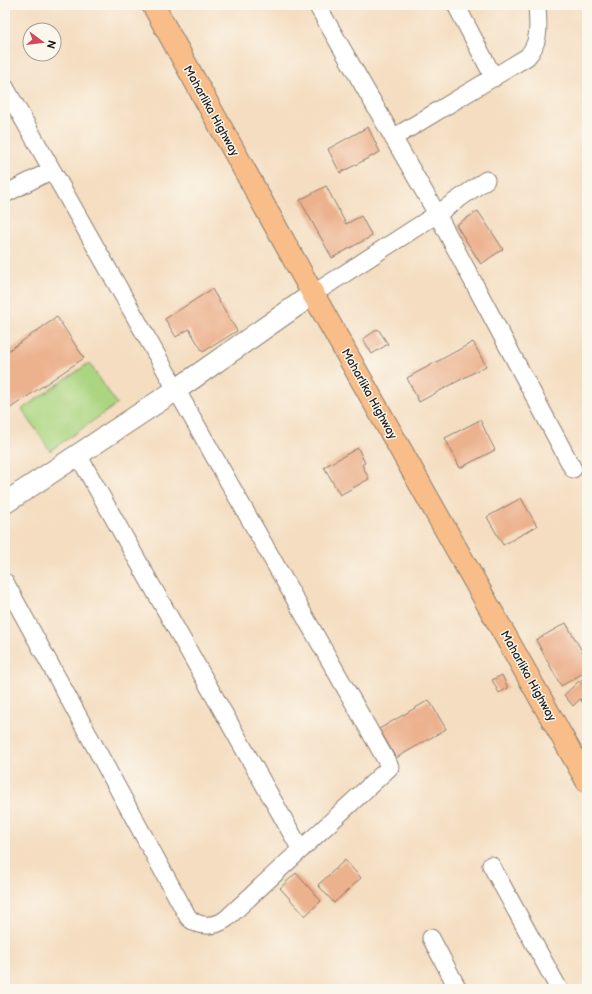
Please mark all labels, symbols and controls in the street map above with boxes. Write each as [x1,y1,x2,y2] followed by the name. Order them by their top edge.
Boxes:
[22,22,62,62] north arrow
[44,39,59,50] text: N
[180,63,242,159] street label: Maharlika Highway
[338,346,400,442] street label: Maharlika Highway
[497,628,559,724] street label: Maharlika Highway

